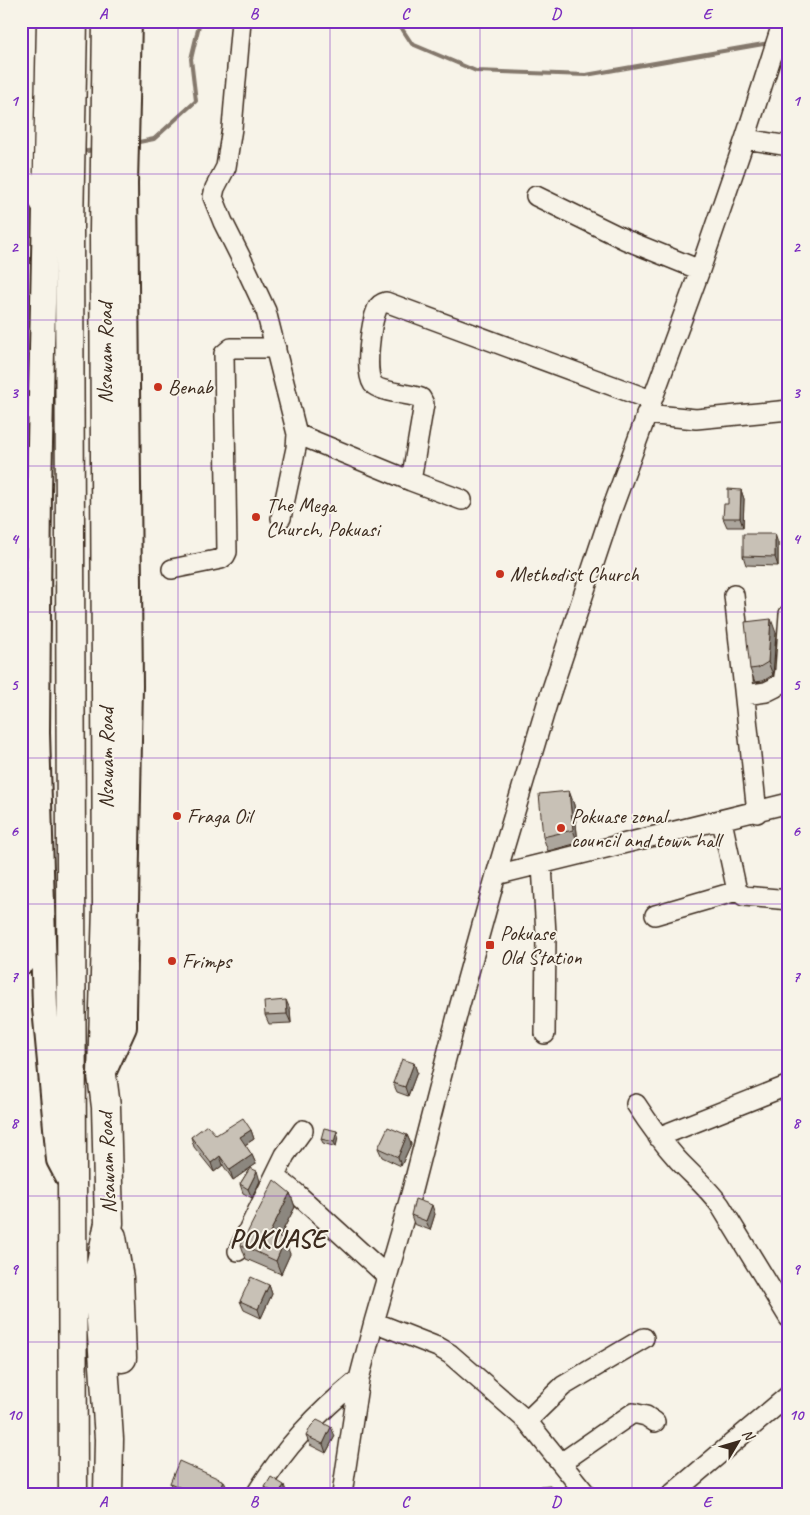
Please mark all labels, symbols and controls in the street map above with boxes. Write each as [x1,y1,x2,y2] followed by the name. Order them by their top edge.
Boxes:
[99,4,109,24] text: A
[250,4,260,24] text: B
[401,4,411,24] text: C
[551,4,562,24] text: D
[703,4,714,24] text: E
[10,91,19,111] text: 1
[792,91,801,111] text: 1
[10,237,19,257] text: 2
[792,237,801,257] text: 2
[92,299,118,403] street label: Nsawam Road
[168,374,215,400] place label: Benab
[152,381,164,393] marker: Benab
[10,383,19,403] text: 3
[792,383,801,403] text: 3
[266,492,383,542] place label: The Mega Church, Pokuasi
[250,511,262,523] marker: The Mega Church, Pokuasi
[10,529,19,549] text: 4
[792,529,801,549] text: 4
[510,561,639,587] place label: Methodist Church
[494,568,506,580] marker: Methodist Church
[11,675,20,695] text: 5
[793,675,802,695] text: 5
[93,704,119,808] street label: Nsawam Road
[187,803,255,829] place label: Fraga Oil
[571,803,724,853] place label: Pokuase zonal council and town hall
[171,810,183,822] marker: Fraga Oil
[10,821,19,841] text: 6
[792,821,801,841] text: 6
[555,822,567,834] marker: Pokuase zonal council and town hall
[500,920,582,970] place label: Pokuase Old Station
[484,939,496,951] marker: Pokuase Old Station
[182,948,233,974] place label: Frimps
[166,955,178,967] marker: Frimps
[10,967,19,987] text: 7
[792,967,801,987] text: 7
[92,1108,122,1214] street label: Nsawam Road
[10,1113,19,1133] text: 8
[792,1113,801,1133] text: 8
[230,1222,330,1255] district label: POKUASE
[10,1259,19,1279] text: 9
[792,1259,801,1279] text: 9
[7,1405,23,1425] text: 10
[789,1405,805,1425] text: 10
[712,1418,762,1468] north arrow
[738,1426,759,1445] text: N
[99,1492,109,1512] text: A
[250,1492,260,1512] text: B
[401,1492,411,1512] text: C
[551,1492,562,1512] text: D
[703,1492,714,1512] text: E

